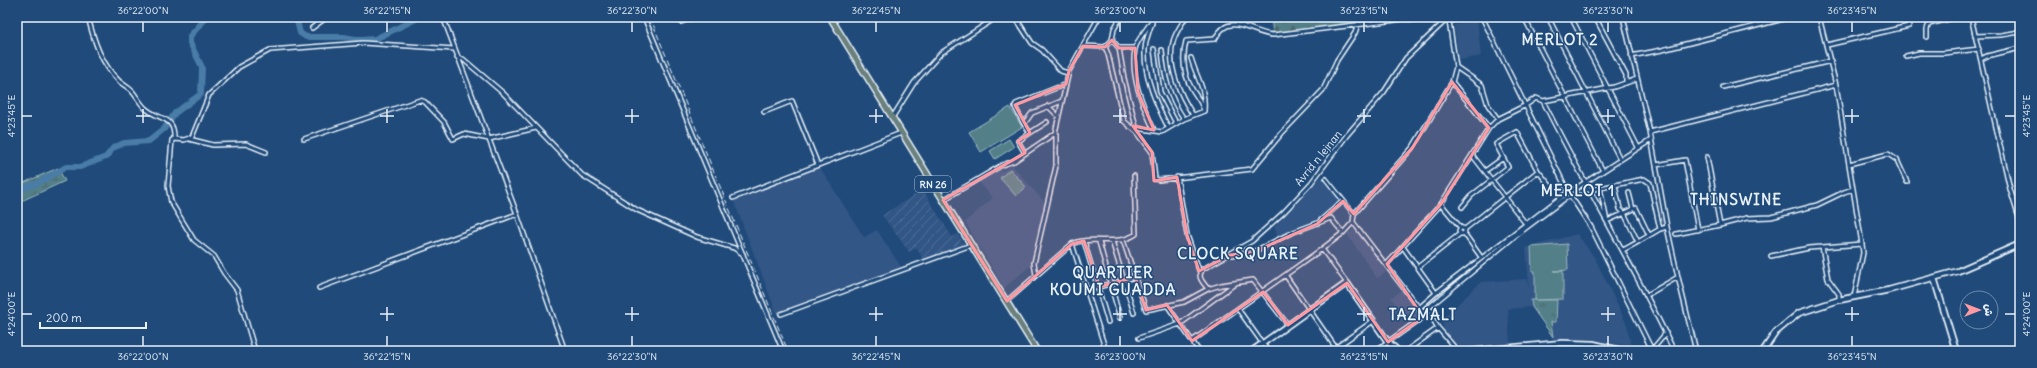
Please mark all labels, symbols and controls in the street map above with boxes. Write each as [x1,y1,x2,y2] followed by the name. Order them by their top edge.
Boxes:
[117,4,169,17] text: 36°22'00"N
[363,4,411,17] text: 36°22'15"N
[607,4,657,17] text: 36°22'30"N
[851,4,901,17] text: 36°22'45"N
[1094,4,1146,17] text: 36°23'00"N
[1340,4,1388,17] text: 36°23'15"N
[1583,4,1633,17] text: 36°23'30"N
[1827,4,1877,17] text: 36°23'45"N
[1522,30,1598,49] district label: MERLOT 2
[5,95,18,137] text: 4°23'45"E
[2020,95,2033,137] text: 4°23'45"E
[1291,127,1345,189] street label: Avrid n lejnan
[915,176,951,192] road number: RN 26
[1541,181,1615,200] district label: MERLOT 1
[1690,190,1782,209] district label: THINSWINE
[1177,244,1299,263] district label: CLOCK SQUARE
[1050,263,1176,299] district label: QUARTIER KOUMI GUADDA
[1959,290,1999,330] north arrow
[5,292,18,336] text: 4°24'00"E
[2020,292,2033,336] text: 4°24'00"E
[40,304,146,330] scale bar
[1982,304,1996,316] text: ش
[1389,305,1457,324] district label: TAZMALT
[46,310,82,325] text: 200 m
[117,350,169,363] text: 36°22'00"N
[363,350,411,363] text: 36°22'15"N
[607,350,657,363] text: 36°22'30"N
[851,350,901,363] text: 36°22'45"N
[1094,350,1146,363] text: 36°23'00"N
[1340,350,1388,363] text: 36°23'15"N
[1583,350,1633,363] text: 36°23'30"N
[1827,350,1877,363] text: 36°23'45"N

